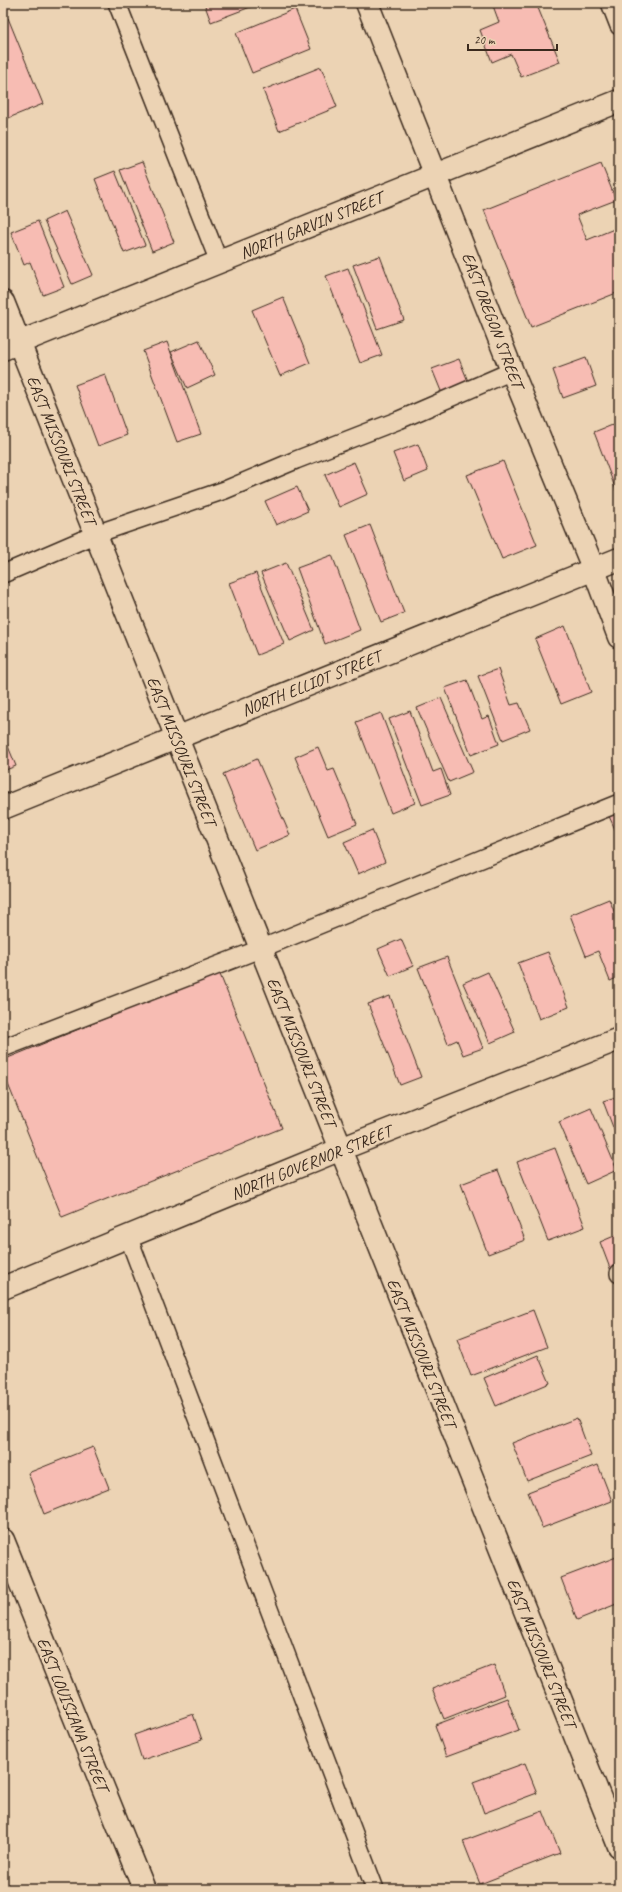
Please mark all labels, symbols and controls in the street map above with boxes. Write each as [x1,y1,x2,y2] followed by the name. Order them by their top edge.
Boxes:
[468,26,557,52] scale bar
[474,32,496,48] text: 20 m
[237,186,390,264] street label: NORTH GARVIN STREET
[457,249,530,395] street label: EAST OREGON STREET
[22,373,102,531] street label: EAST MISSOURI STREET
[238,644,388,721] street label: NORTH ELLIOT STREET
[142,674,222,832] street label: EAST MISSOURI STREET
[262,975,342,1133] street label: EAST MISSOURI STREET
[228,1119,398,1204] street label: NORTH GOVERNOR STREET
[382,1276,462,1434] street label: EAST MISSOURI STREET
[502,1576,582,1734] street label: EAST MISSOURI STREET
[32,1634,114,1798] street label: EAST LOUISIANA STREET

